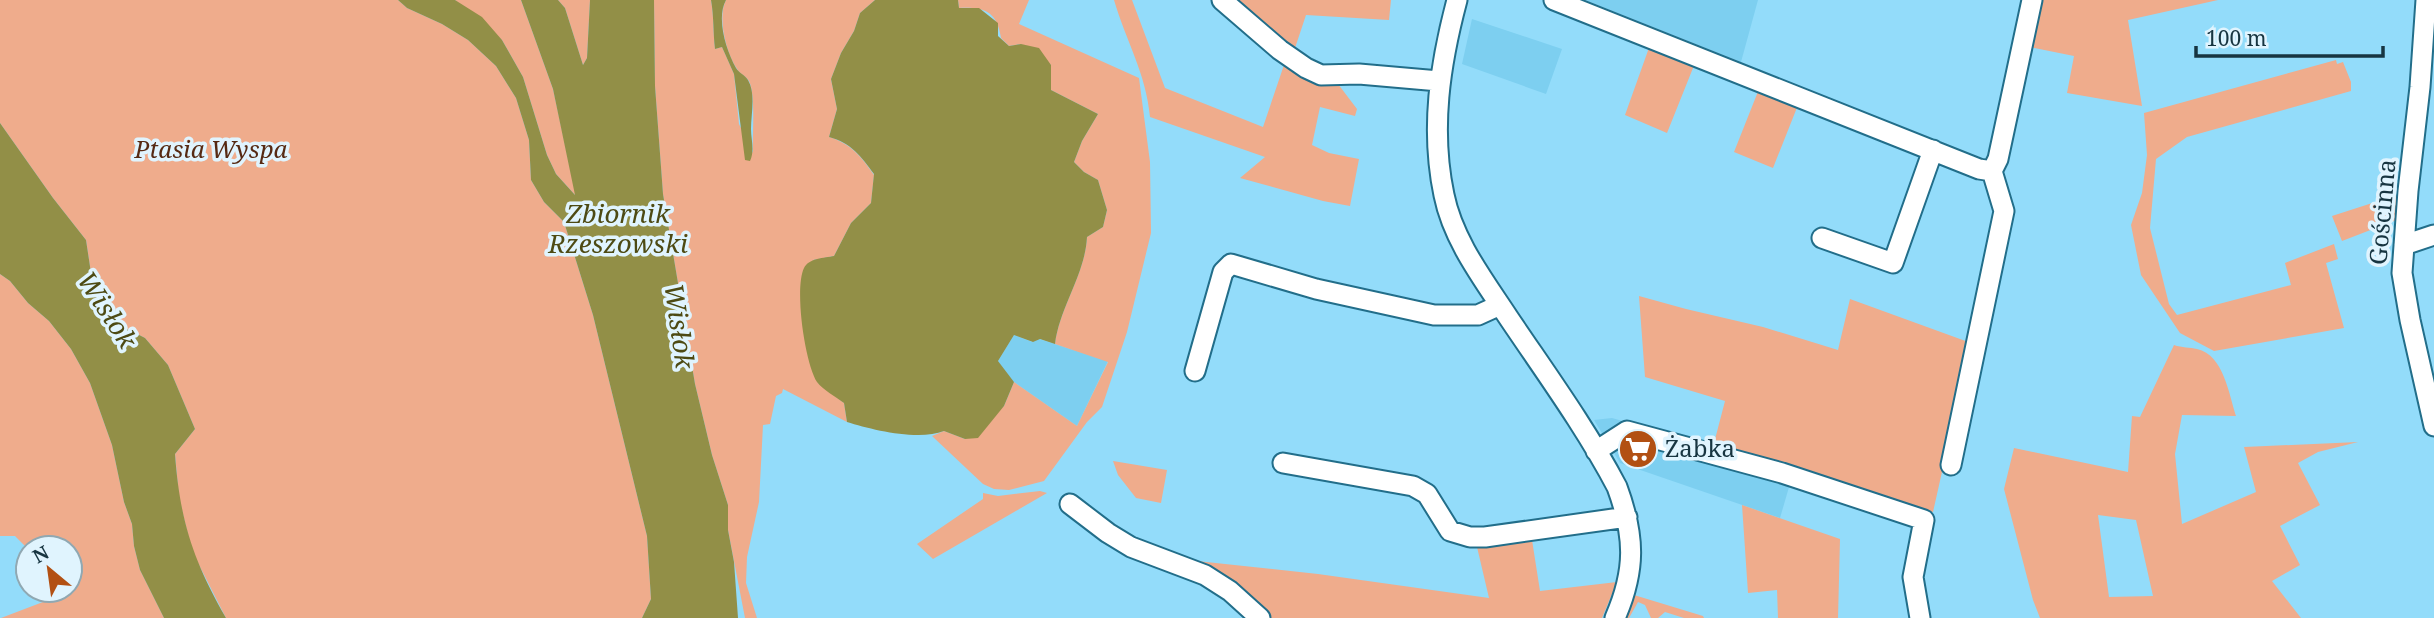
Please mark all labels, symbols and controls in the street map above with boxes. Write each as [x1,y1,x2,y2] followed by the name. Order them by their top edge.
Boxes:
[2196,14,2383,58] scale bar
[2206,24,2267,52] text: 100 m
[134,132,288,165] park label: Ptasia Wyspa
[2360,158,2403,266] street label: Gościnna
[547,195,688,261] water label: Zbiornik Rzeszowski
[70,264,147,356] water label: Wisłok
[656,281,704,372] water label: Wisłok
[1617,428,1659,470] supermarket icon: Żabka
[1665,431,1735,464] place label: Żabka
[14,534,84,604] north arrow
[28,539,54,569] text: N

